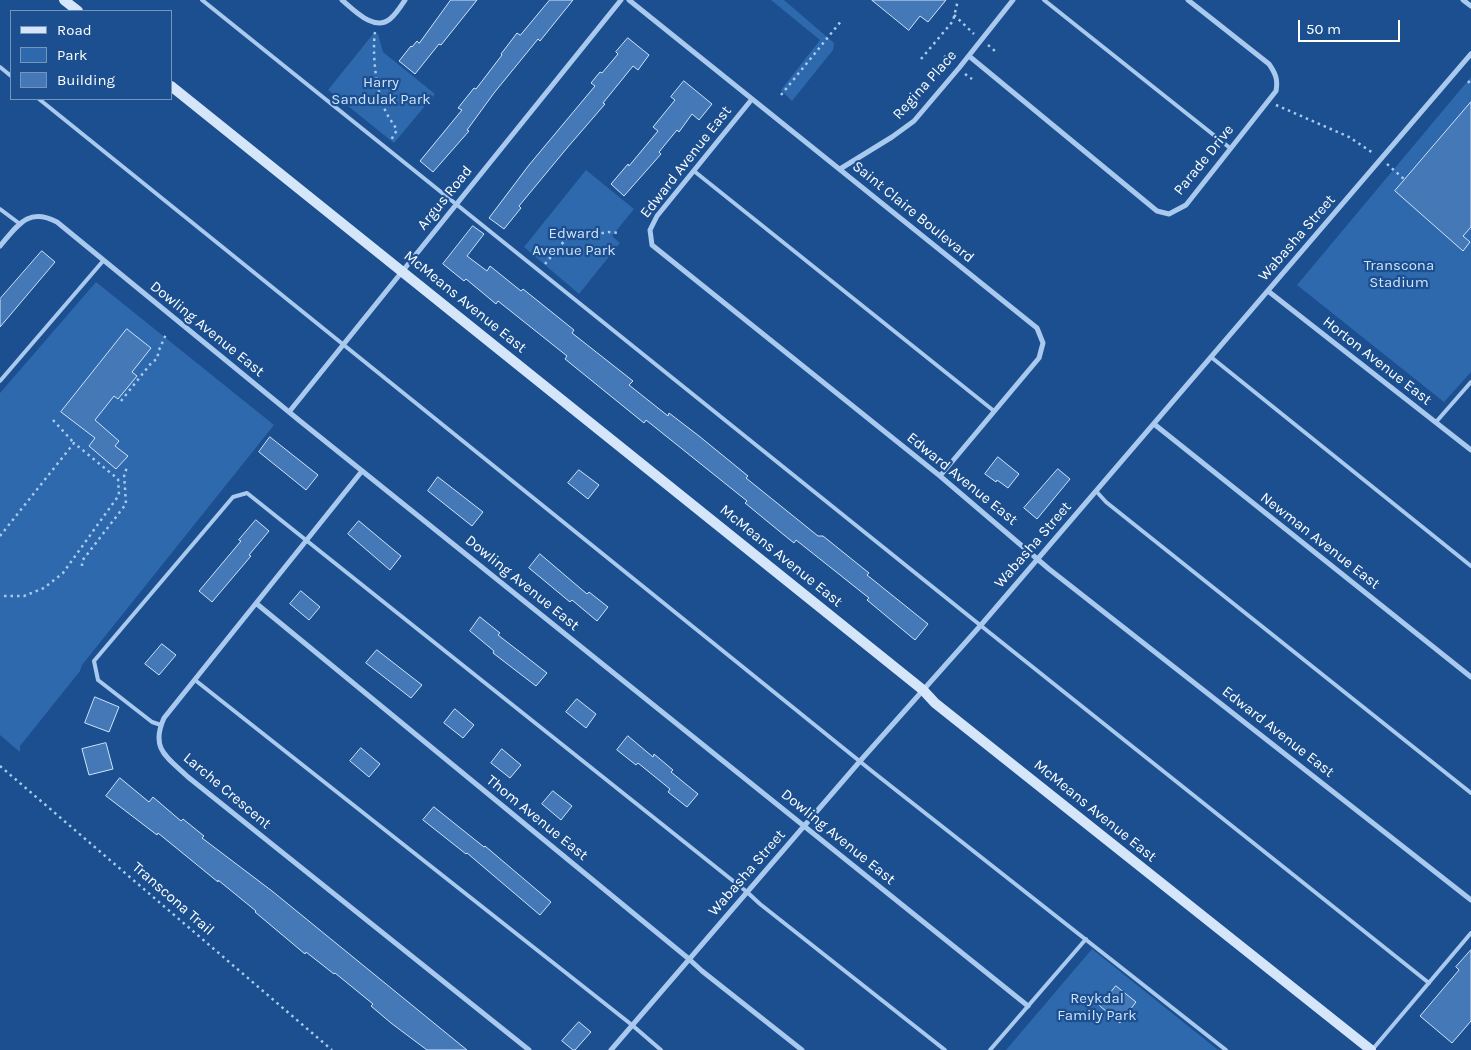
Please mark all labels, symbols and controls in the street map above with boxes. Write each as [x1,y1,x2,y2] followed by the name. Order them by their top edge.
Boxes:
[10,10,172,100] legend
[1301,10,1404,42] scale bar
[1306,20,1341,38] text: 50 m
[57,21,92,39] text: Road
[57,46,87,64] text: Park
[889,47,961,123] street label: Regina Place
[57,71,115,89] text: Building
[331,74,431,109] park label: Harry Sandulak Park
[637,102,735,222] street label: Edward Avenue East
[1170,121,1238,199] street label: Parade Drive
[848,157,978,267] street label: Saint Claire Boulevard
[414,162,476,234] street label: Argus Road
[1255,191,1339,285] street label: Wabasha Street
[532,225,616,260] park label: Edward Avenue Park
[400,247,530,357] street label: McMeans Avenue East
[1364,257,1434,292] park label: Transcona Stadium
[146,277,268,381] street label: Dowling Avenue East
[1319,313,1435,409] street label: Horton Avenue East
[903,429,1021,529] street label: Edward Avenue East
[1257,489,1383,593] street label: Newman Avenue East
[991,498,1075,592] street label: Wabasha Street
[716,501,846,611] street label: McMeans Avenue East
[461,531,583,635] street label: Dowling Avenue East
[1218,683,1338,781] street label: Edward Avenue East
[179,749,275,833] street label: Larche Crescent
[1030,756,1160,866] street label: McMeans Avenue East
[483,772,591,864] street label: Thom Avenue East
[777,785,899,889] street label: Dowling Avenue East
[705,826,789,920] street label: Wabasha Street
[128,859,218,939] street label: Transcona Trail
[1057,990,1137,1025] park label: Reykdal Family Park

